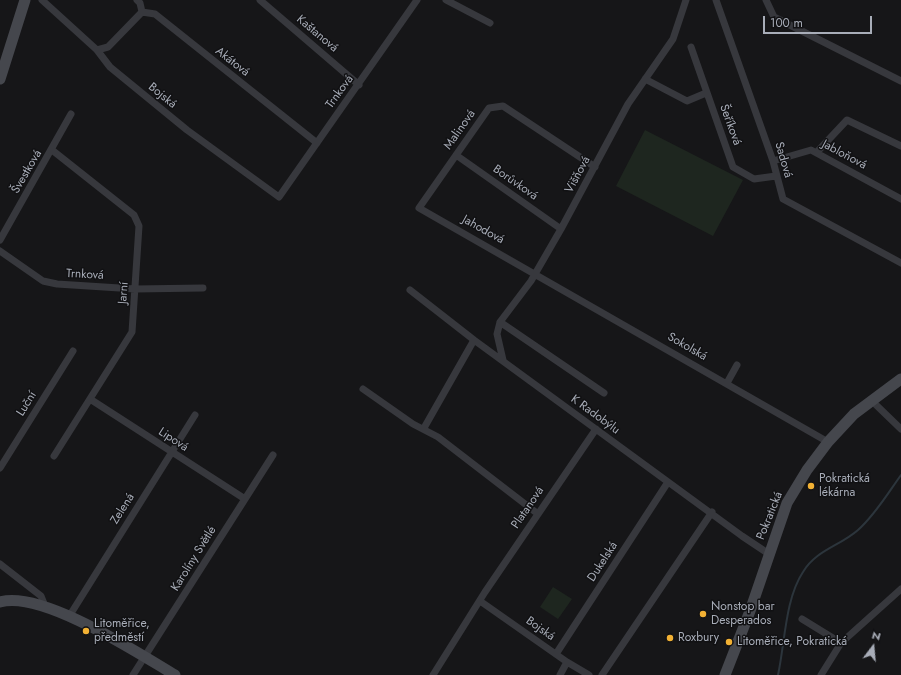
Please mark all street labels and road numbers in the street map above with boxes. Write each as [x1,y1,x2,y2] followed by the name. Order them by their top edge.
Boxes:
[293,12,341,56] street label: Kaštanová
[212,44,252,80] street label: Akátová
[323,73,357,111] street label: Trnková
[145,80,179,112] street label: Bojská
[716,103,744,147] street label: Šeříková
[441,107,479,153] street label: Malinová
[819,137,869,173] street label: Jabloňová
[771,140,795,180] street label: Sadová
[9,148,45,196] street label: Švestková
[562,154,594,196] street label: Višňová
[490,162,540,204] street label: Borůvková
[459,213,507,247] street label: Jahodová
[66,267,104,283] street label: Trnková
[116,281,132,305] street label: Jarní
[665,330,709,364] street label: Sokolská
[14,389,40,419] street label: Luční
[568,392,622,438] street label: K Radobýlu
[155,425,191,455] street label: Lipová
[509,484,547,532] street label: Platanová
[754,490,786,542] street label: Pokratická
[108,491,138,527] street label: Zelená
[168,524,220,594] street label: Karolíny Světlé
[585,539,621,585] street label: Dukelská
[523,614,557,644] street label: Bojská

